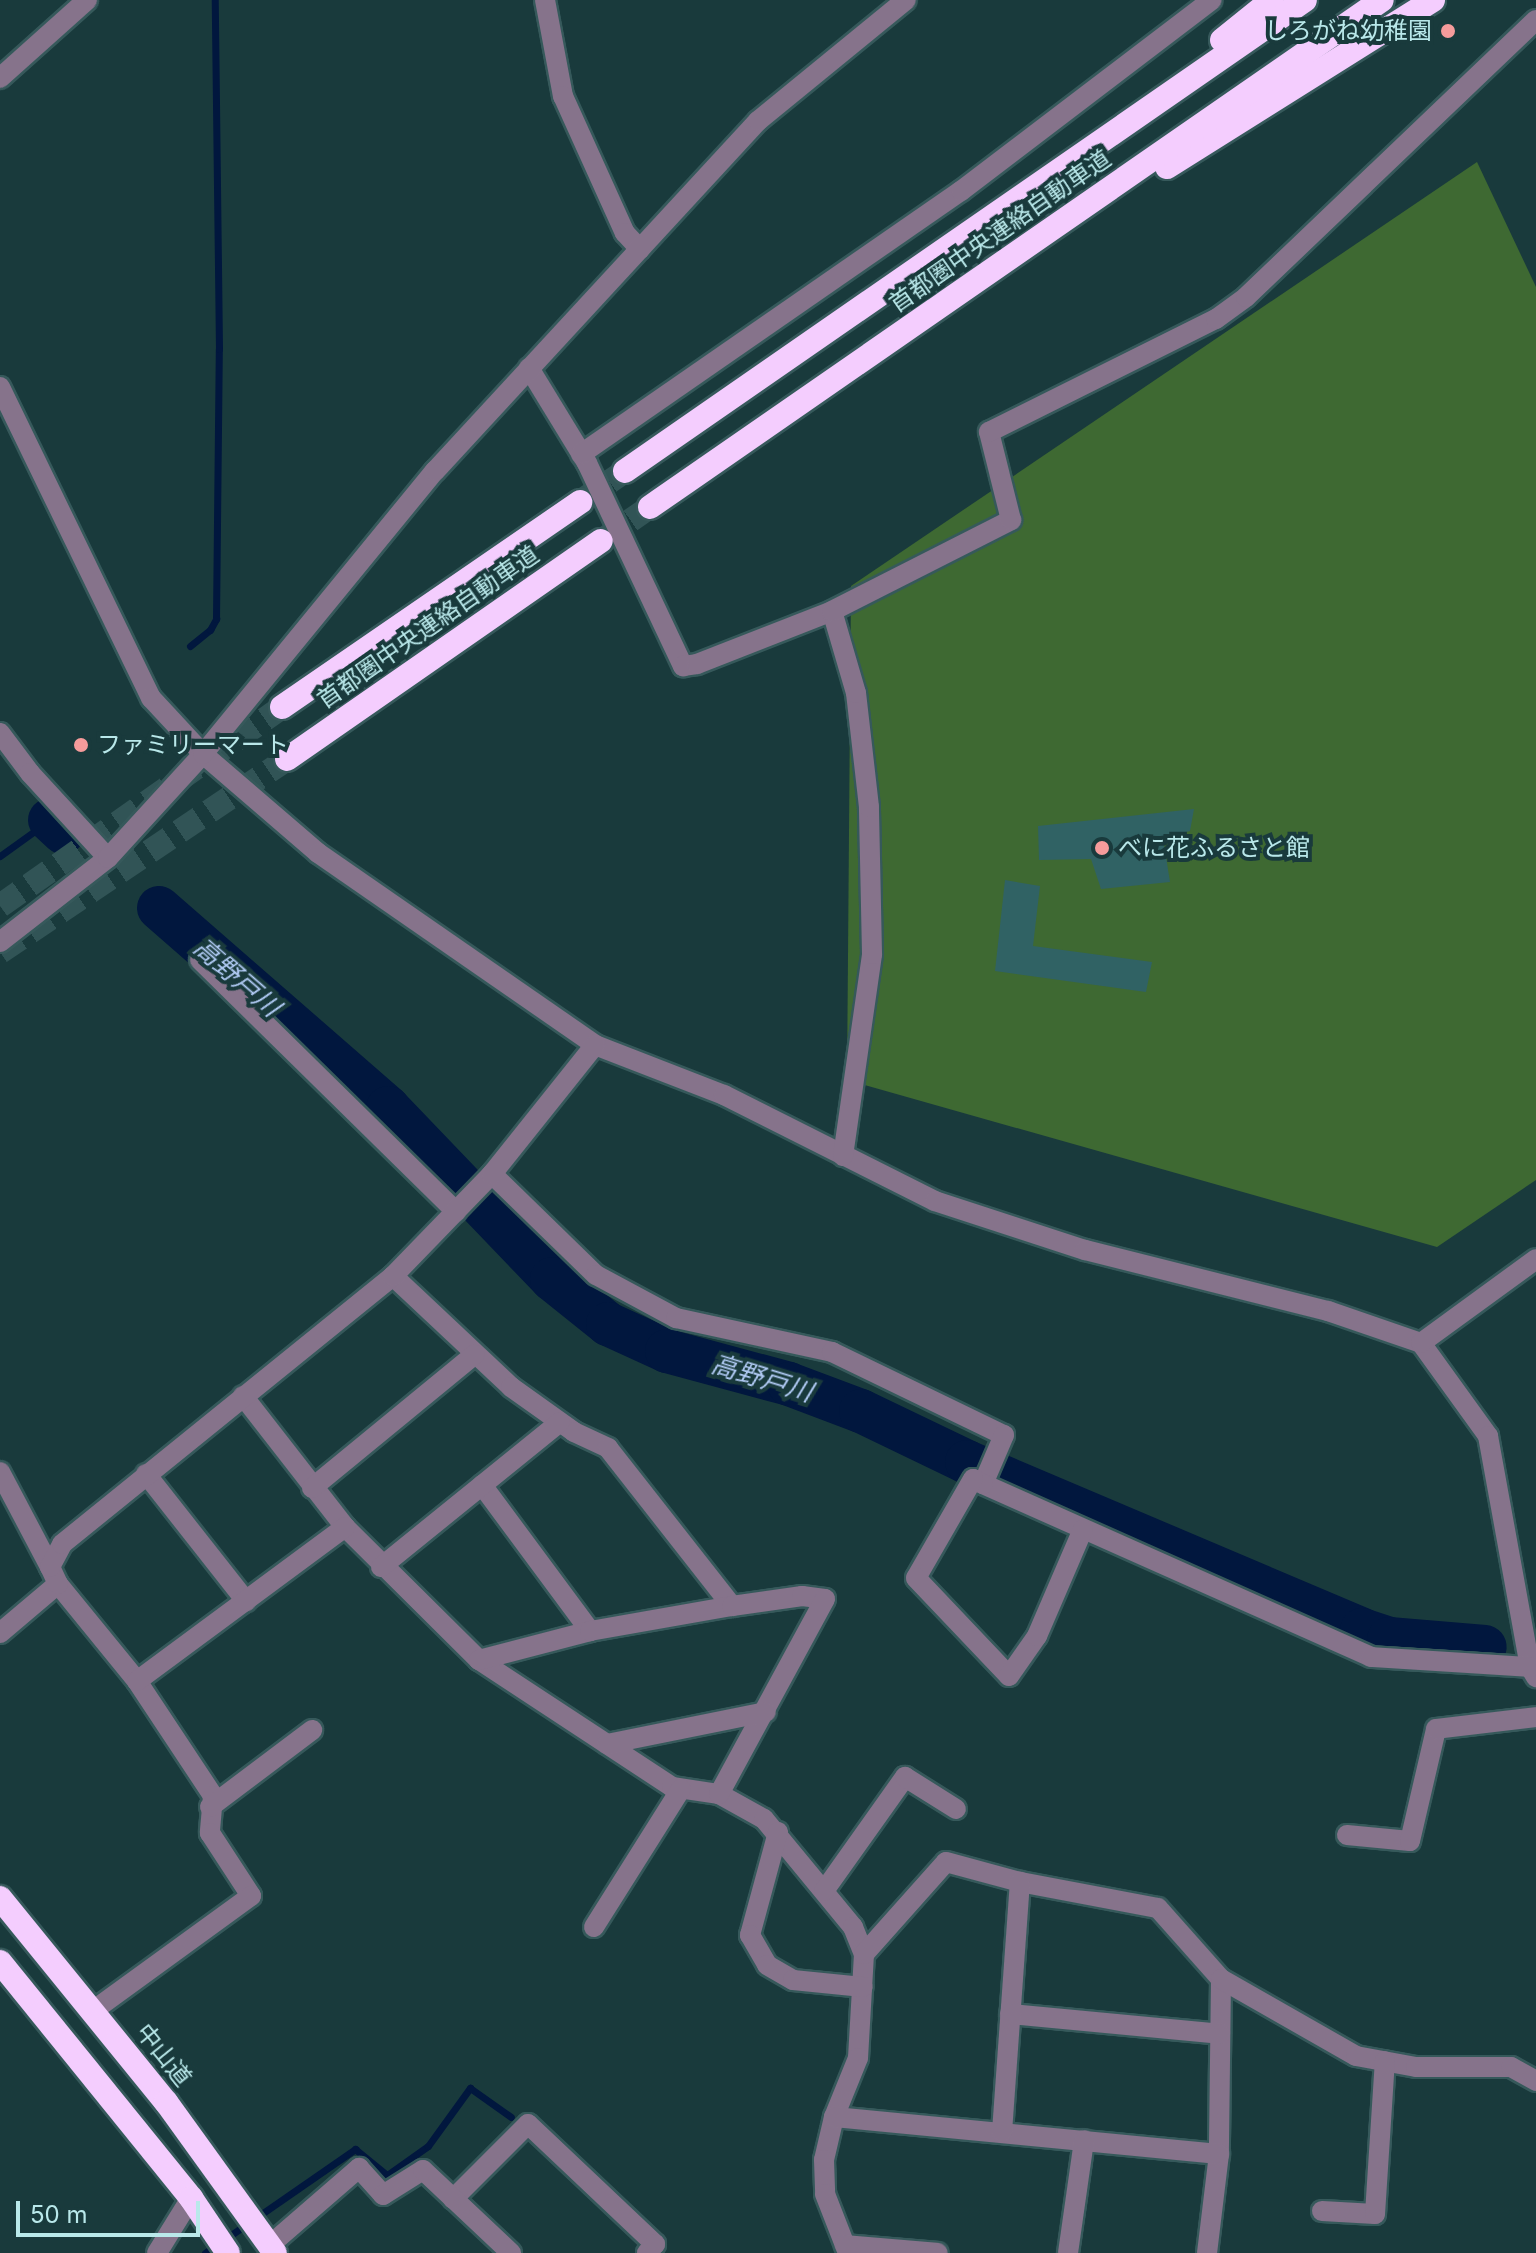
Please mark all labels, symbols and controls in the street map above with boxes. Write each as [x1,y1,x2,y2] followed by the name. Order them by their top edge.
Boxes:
[1264,17,1432,45] place label: しろがね幼稚園
[1439,22,1457,40] marker: しろがね幼稚園
[884,143,1116,319] street label: 首都圏中央連絡自動車道
[312,539,544,715] street label: 首都圏中央連絡自動車道
[97,731,289,759] place label: ファミリーマート
[72,736,90,754] marker: ファミリーマート
[1118,834,1310,862] place label: べに花ふるさと館
[1093,839,1111,857] marker: べに花ふるさと館
[188,931,286,1023] water label: 高野戸川
[708,1348,816,1408] water label: 高野戸川
[130,2018,198,2092] street label: 中山道
[20,2185,204,2235] scale bar
[30,2200,88,2229] text: 50 m

